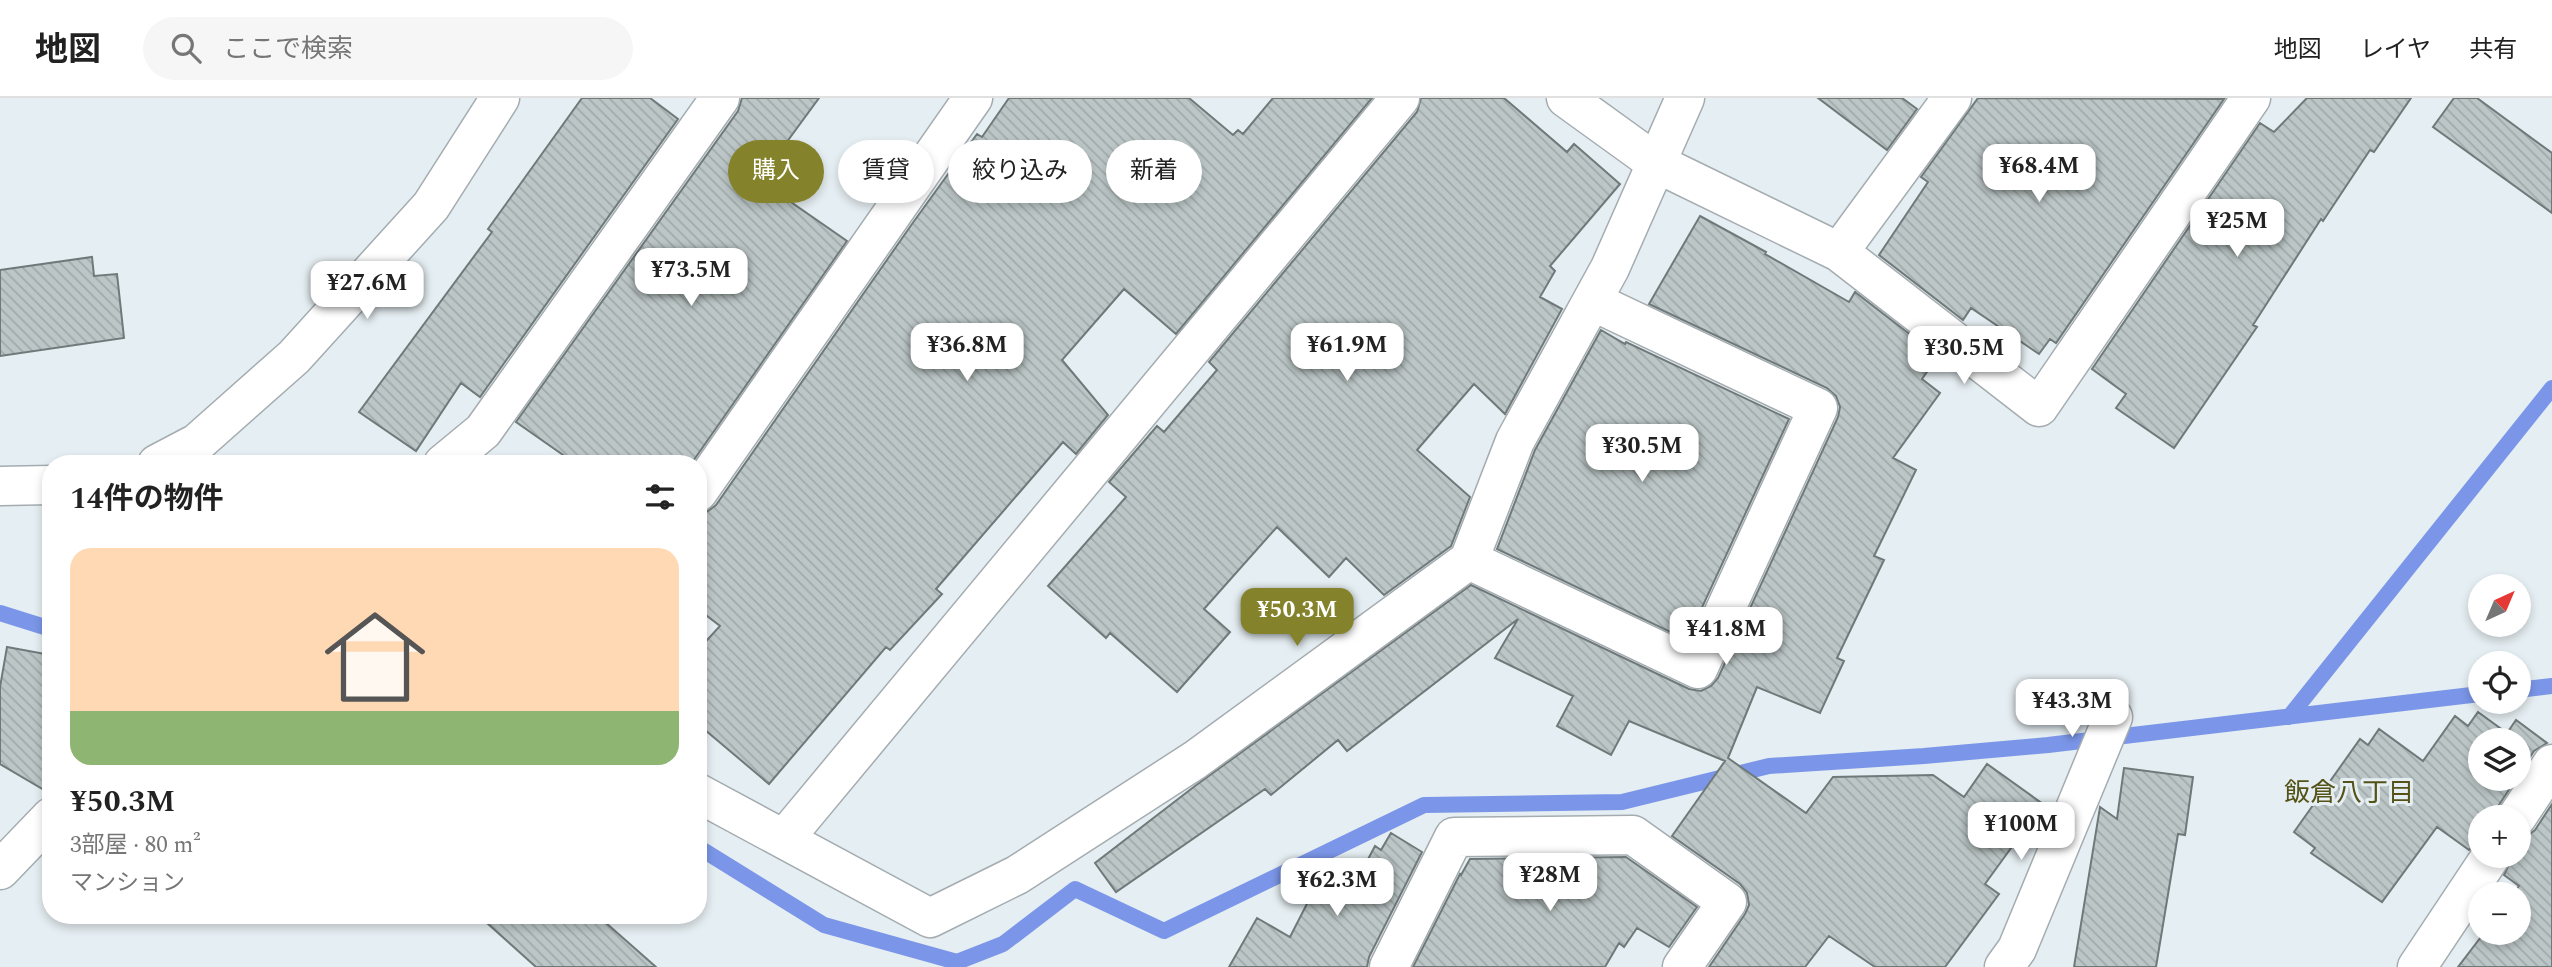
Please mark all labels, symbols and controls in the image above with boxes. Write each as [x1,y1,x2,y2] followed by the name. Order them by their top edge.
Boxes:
[143,17,633,80] search box
[35,25,101,75] text: 地図
[167,29,205,67] icon: search
[223,29,353,69] text: ここで検索
[2274,32,2322,68] text: 地図
[2360,32,2431,68] text: レイヤ
[2469,32,2517,68] text: 共有
[728,140,824,203] chip: 購入
[838,140,934,203] chip: 賃貸
[948,140,1092,203] chip: 絞り込み
[1106,140,1202,203] chip: 新着
[1982,144,2096,204] pin: ¥68.4M
[1999,149,2079,184] text: ¥68.4M
[2196,200,2278,259] pin: ¥25M
[2206,204,2268,239] text: ¥25M
[634,248,748,308] pin: ¥73.5M
[651,253,731,288] text: ¥73.5M
[310,262,424,321] pin: ¥27.6M
[327,266,407,301] text: ¥27.6M
[910,324,1024,383] pin: ¥36.8M
[1290,324,1404,383] pin: ¥61.9M
[1907,327,2021,386] pin: ¥30.5M
[927,328,1007,363] text: ¥36.8M
[1307,328,1387,363] text: ¥61.9M
[1924,331,2004,366] text: ¥30.5M
[1585,424,1699,484] pin: ¥30.5M
[1602,429,1682,464] text: ¥30.5M
[70,476,224,522] text: 14件の物件
[641,478,679,516] icon: filters
[2468,574,2530,637] north arrow
[2468,574,2531,945] map controls
[1240,588,1354,648] pin: ¥50.3M
[1257,593,1337,628] text: ¥50.3M
[312,594,438,720] icon: home
[1669,608,1783,667] pin: ¥41.8M
[1686,612,1766,647] text: ¥41.8M
[2468,651,2531,714] button: locate
[2015,680,2129,739] pin: ¥43.3M
[2032,684,2112,719] text: ¥43.3M
[2468,728,2531,791] button: layers
[2284,773,2414,813] district label: 飯倉八丁目
[70,779,175,825] text: ¥50.3M
[1972,802,2070,862] pin: ¥100M
[2468,805,2531,868] button: +
[1984,807,2058,842] text: ¥100M
[70,828,201,863] text: 3部屋 · 80 m²
[1509,854,1591,913] pin: ¥28M
[1280,858,1394,918] pin: ¥62.3M
[1519,858,1581,893] text: ¥28M
[1297,863,1377,898] text: ¥62.3M
[70,866,185,901] text: マンション
[2468,882,2531,945] button: −

